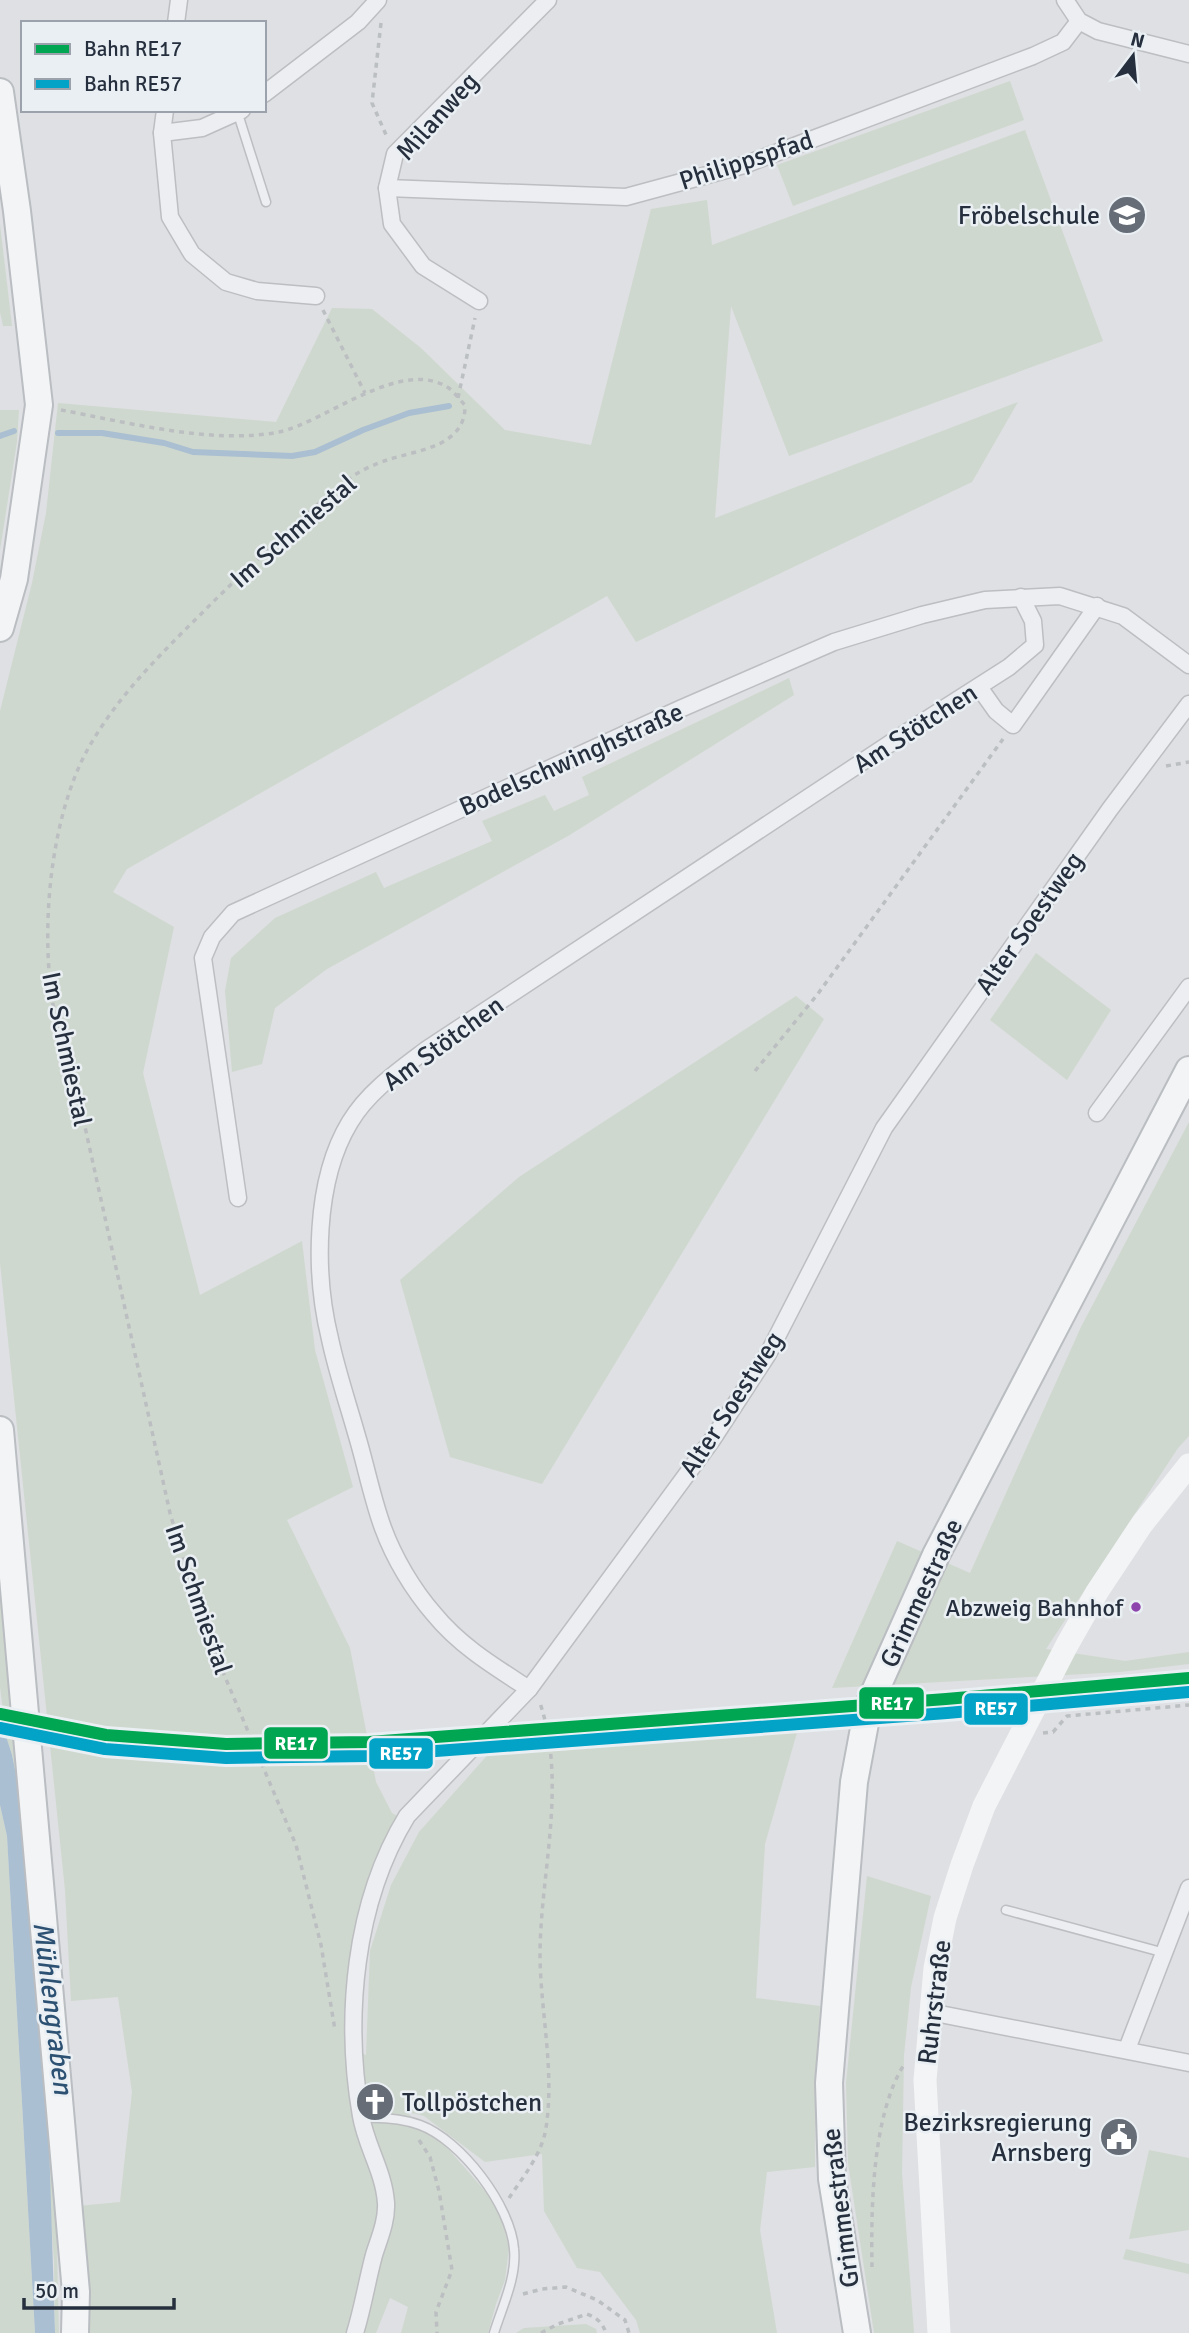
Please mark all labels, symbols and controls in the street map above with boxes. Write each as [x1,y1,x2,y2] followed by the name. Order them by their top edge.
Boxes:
[21,21,266,112] legend
[1098,21,1168,91] north arrow
[1128,27,1147,54] text: N
[84,36,182,62] text: Bahn RE17
[390,66,486,167] street label: Milanweg
[84,71,182,97] text: Bahn RE57
[675,124,817,198] street label: Philippspfad
[1106,194,1148,236] school or university icon: Fröbelschule
[958,200,1100,232] place label: Fröbelschule
[224,468,363,595] street label: Im Schmiestal
[848,677,984,781] street label: Am Stötchen
[455,696,688,824] street label: Bodelschwinghstraße
[969,846,1091,1001] street label: Alter Soestweg
[34,969,98,1129] street label: Im Schmiestal
[377,989,510,1098] street label: Am Stötchen
[673,1326,791,1483] street label: Alter Soestweg
[873,1514,970,1673] street label: Grimmestraße
[157,1520,239,1679] street label: Im Schmiestal
[946,1593,1124,1623] place label: Abzweig Bahnhof
[1129,1600,1143,1614] marker: Abzweig Bahnhof
[858,1686,925,1720] line badge: RE17
[870,1692,914,1716] text: RE17
[963,1692,1029,1726] line badge: RE57
[974,1697,1018,1721] text: RE57
[263,1726,329,1760] line badge: RE17
[274,1732,318,1756] text: RE17
[368,1737,434,1770] line badge: RE57
[379,1742,423,1766] text: RE57
[26,1920,81,2097] water label: Mühlengraben
[911,1938,959,2066] street label: Ruhrstraße
[354,2081,396,2123] church icon: Tollpöstchen
[402,2087,542,2119] place label: Tollpöstchen
[903,2107,1092,2169] place label: Bezirksregierung Arnsberg
[1098,2116,1140,2158] public building icon: Bezirksregierung Arnsberg
[815,2126,867,2290] street label: Grimmestraße
[24,2266,175,2310] scale bar
[35,2278,79,2304] text: 50 m

